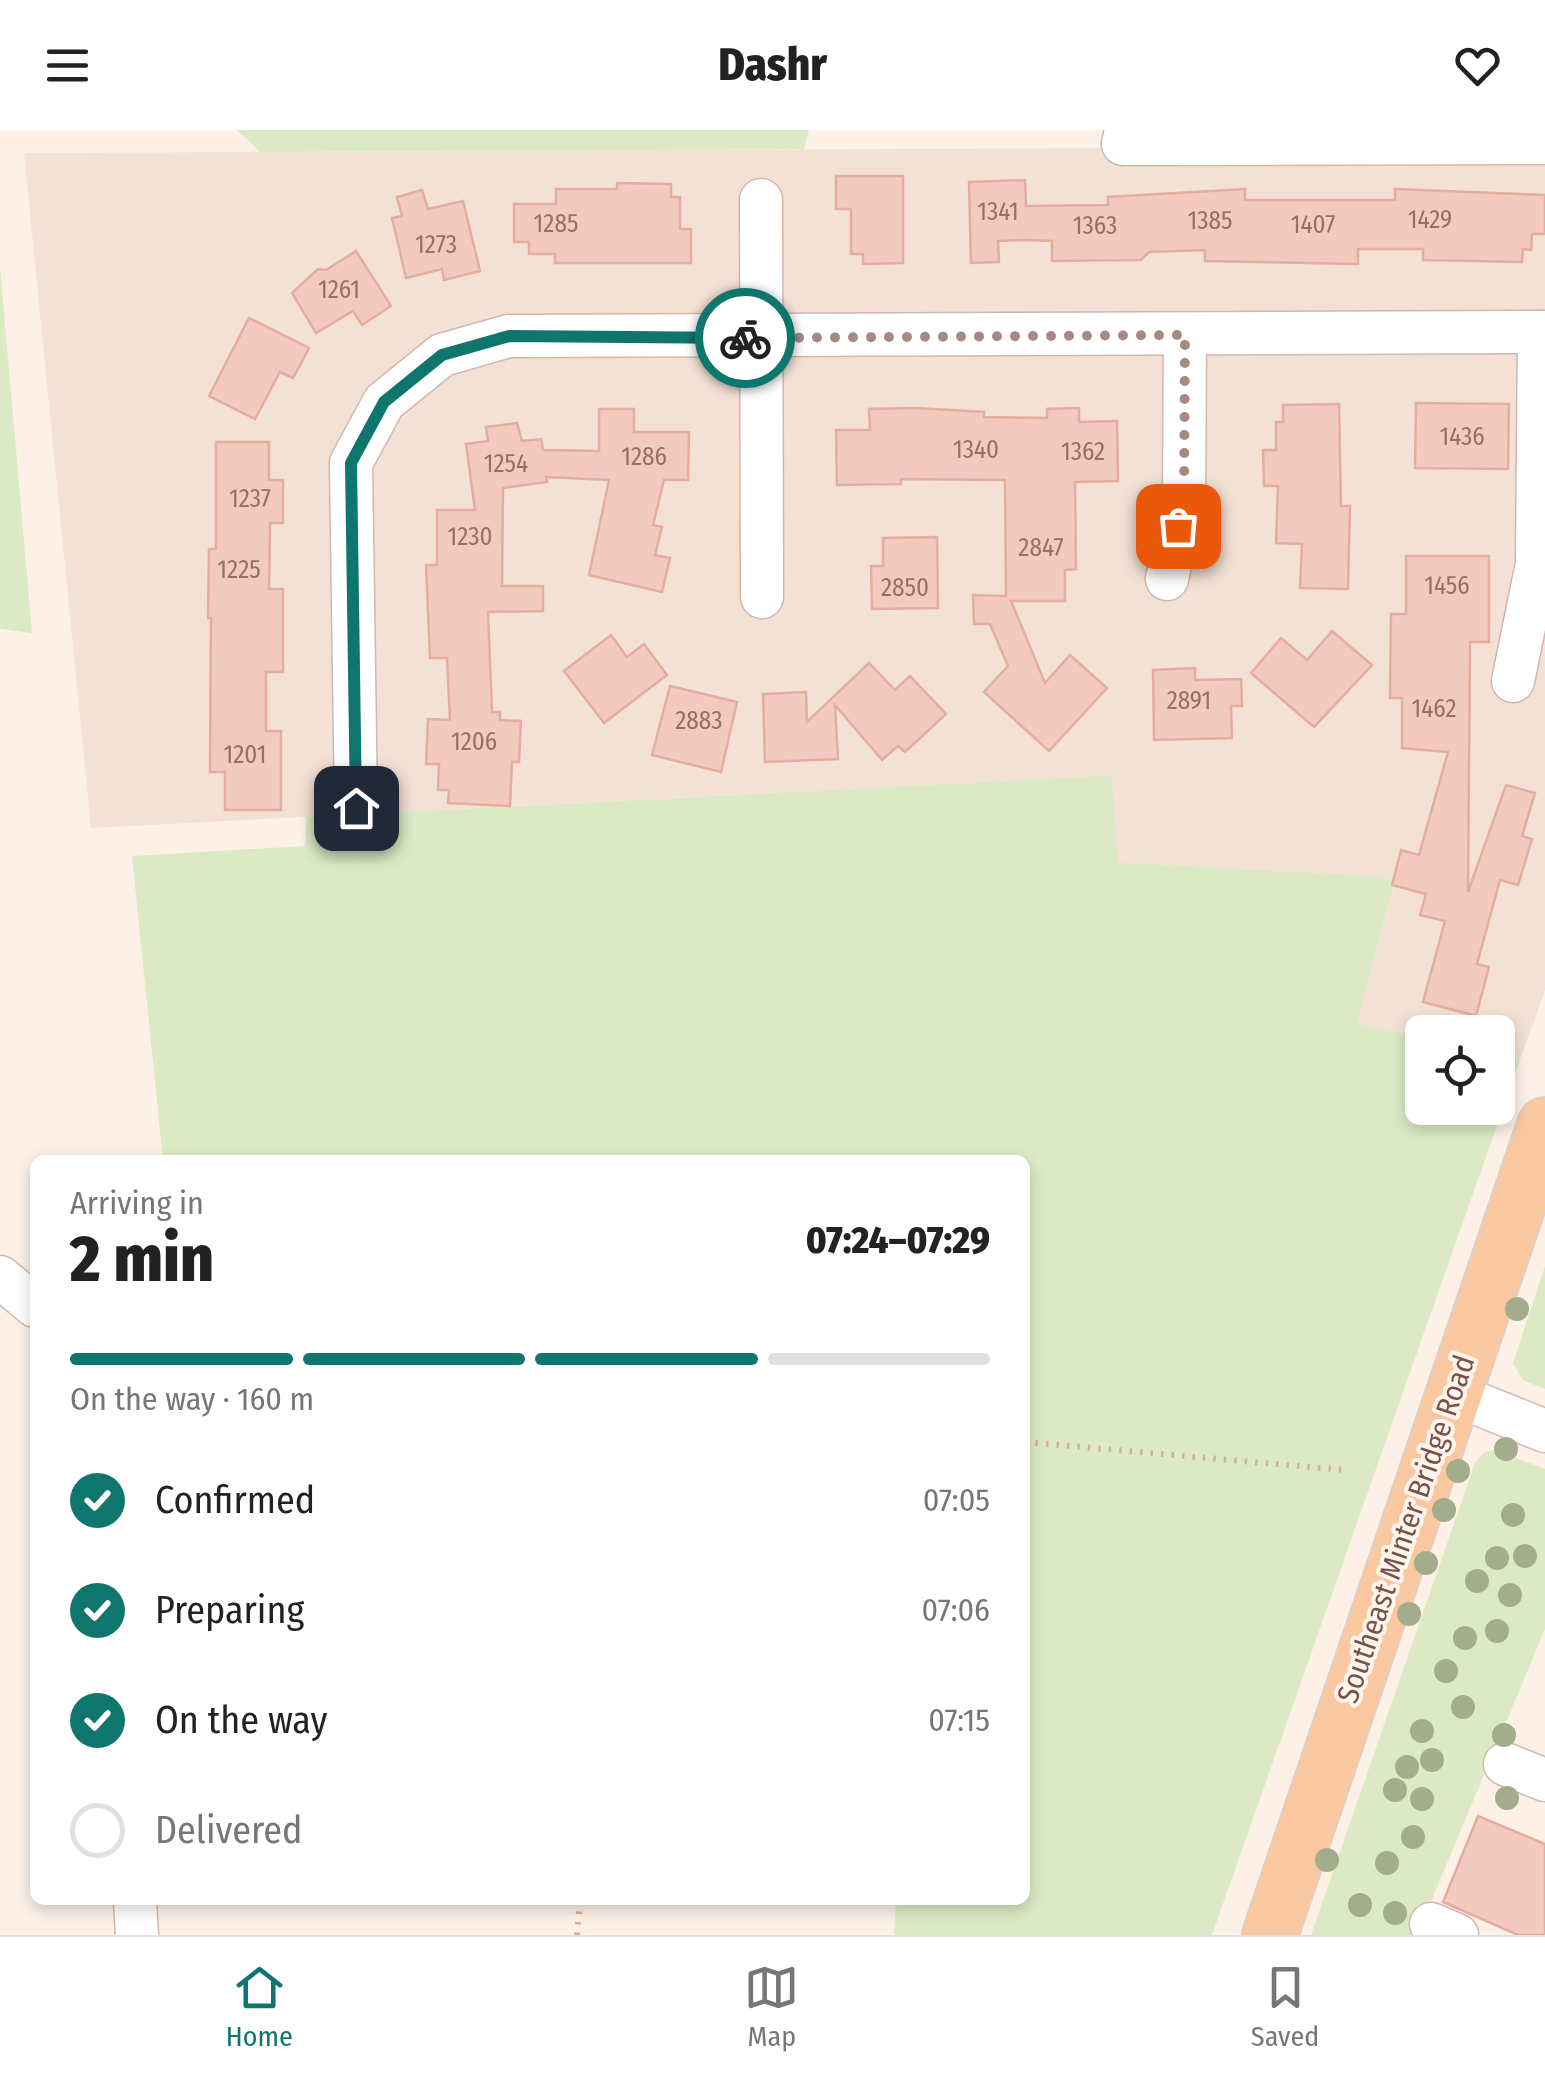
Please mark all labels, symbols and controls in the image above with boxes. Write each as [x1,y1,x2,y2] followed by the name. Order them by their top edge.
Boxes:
[40,38,95,93] icon: menu
[718,38,827,92] text: Dashr
[1450,38,1505,93] icon: heart
[977,197,1019,227] house number: 1341
[1408,205,1452,235] house number: 1429
[1187,206,1233,236] house number: 1385
[534,209,578,239] house number: 1285
[1291,210,1335,240] house number: 1407
[1073,211,1117,241] house number: 1363
[415,230,457,260] house number: 1273
[318,275,360,305] house number: 1261
[695,288,795,388] courier
[718,311,773,366] icon: bike
[1439,422,1485,452] house number: 1436
[953,435,999,465] house number: 1340
[1061,437,1105,467] house number: 1362
[621,442,667,472] house number: 1286
[484,449,528,479] house number: 1254
[229,484,271,514] house number: 1237
[1136,484,1221,569] pin
[1151,499,1206,554] icon: bag
[447,522,493,552] house number: 1230
[1018,533,1064,563] house number: 2847
[217,555,261,585] house number: 1225
[1424,571,1470,601] house number: 1456
[881,573,929,603] house number: 2850
[1167,686,1211,716] house number: 2891
[1411,694,1457,724] house number: 1462
[675,706,723,736] house number: 2883
[451,727,497,757] house number: 1206
[224,740,266,770] house number: 1201
[314,766,399,851] pin
[329,781,384,836] icon: home
[1405,1015,1515,1125] map controls
[1405,1015,1515,1125] button: locate
[70,1184,204,1222] text: Arriving in
[806,1217,990,1263] text: 07:24–07:29
[70,1220,214,1298] text: 2 min
[1330,1350,1482,1708] street label: Southeast Minter Bridge Road
[70,1380,314,1418] text: On the way · 160 m
[70,1473,125,1528] icon: check
[155,1477,315,1523] text: Confirmed
[923,1481,990,1519] text: 07:05
[70,1583,125,1638] icon: check
[155,1587,304,1633] text: Preparing
[922,1591,990,1629] text: 07:06
[70,1693,125,1748] icon: check
[155,1697,327,1743] text: On the way
[928,1701,990,1739] text: 07:15
[155,1807,302,1853] text: Delivered
[226,1960,293,2053] tab: Home
[744,1960,799,2053] tab: Map
[1251,1960,1319,2053] tab: Saved

